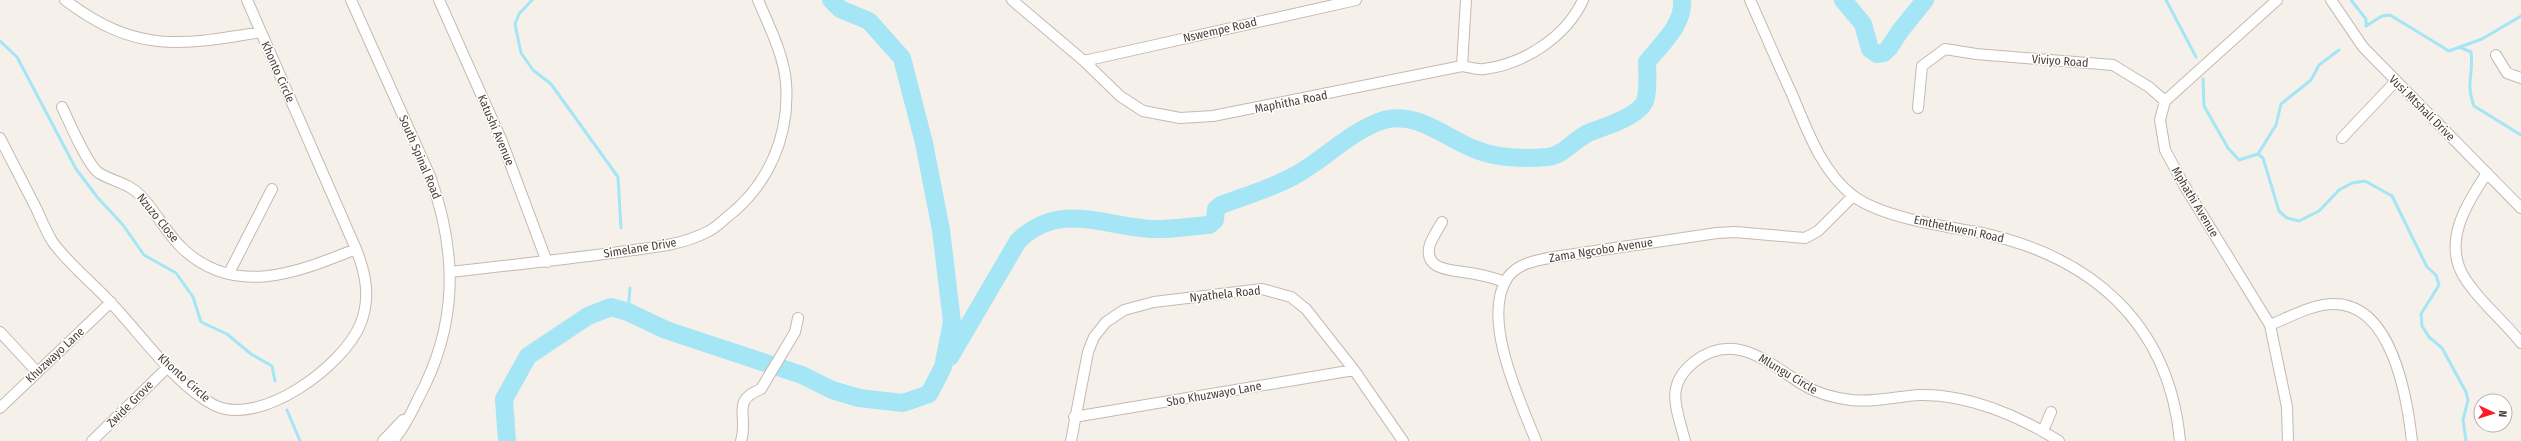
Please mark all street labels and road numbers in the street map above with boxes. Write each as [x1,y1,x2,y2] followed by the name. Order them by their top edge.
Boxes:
[1182,15,1258,45] street label: Nswempe Road
[258,39,298,105] street label: Khonto Circle
[2031,52,2089,70] street label: Viviyo Road
[2386,72,2458,144] street label: Vusi Mtshali Drive
[1253,88,1329,116] street label: Maphitha Road
[475,92,517,168] street label: Katushi Avenue
[396,113,444,201] street label: South Spinal Road
[2169,164,2221,240] street label: Mphathi Avenue
[134,191,182,245] street label: Nzuzo Close
[1913,213,2005,245] street label: Emthethweni Road
[603,235,678,261] street label: Simelane Drive
[1548,235,1654,265] street label: Zama Ngcobo Avenue
[1189,283,1261,305] street label: Nyathela Road
[23,324,87,386] street label: Khuzwayo Lane
[155,351,213,405] street label: Khonto Circle
[1756,351,1820,397] street label: Mlungu Circle
[104,378,156,430] street label: Zwide Grove
[1165,379,1263,409] street label: Sbo Khuzwayo Lane

